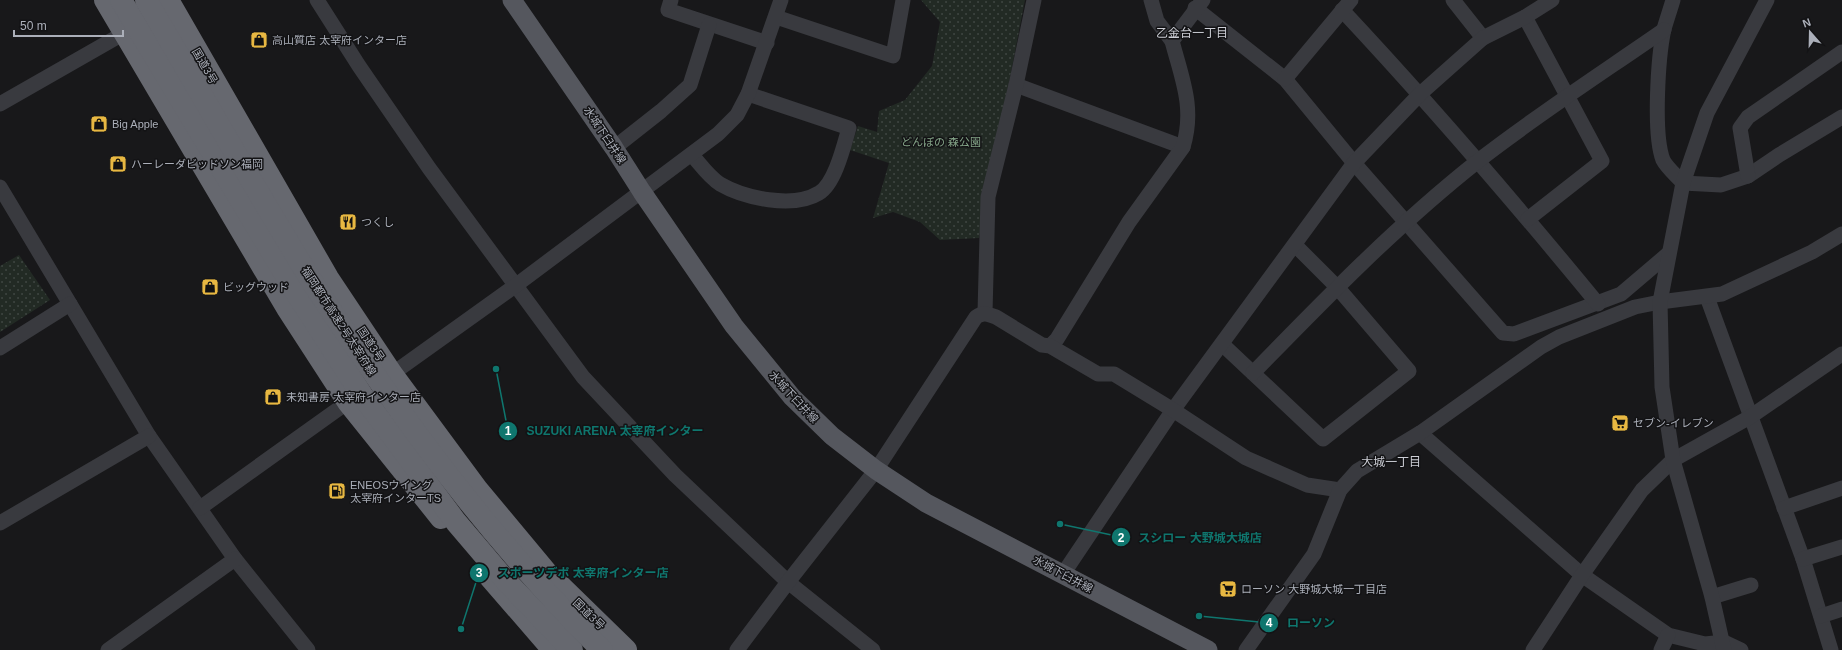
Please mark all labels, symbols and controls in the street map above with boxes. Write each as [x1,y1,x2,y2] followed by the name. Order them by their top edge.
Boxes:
[14,12,123,38] scale bar
[1790,12,1830,52] north arrow
[1801,16,1812,30] text: N
[20,19,47,33] text: 50 m
[1156,26,1228,40] district label: 乙金台一丁目
[249,30,269,50] shop icon: 高山質店 太宰府インター店
[272,34,407,46] place label: 高山質店 太宰府インター店
[190,46,220,86] street label: 国道3号
[582,104,628,166] street label: 水城下臼井線
[89,114,109,134] shop icon: Big Apple
[112,118,158,130] place label: Big Apple
[901,136,981,148] park label: どんぽの 森公園
[108,154,128,174] shop icon: ハーレーダビッドソン福岡
[131,158,263,170] place label: ハーレーダビッドソン福岡
[338,212,358,232] restaurant icon: つくし
[361,216,394,228] place label: つくし
[299,264,379,378] street label: 福岡都市高速2号太宰府線
[200,277,220,297] shop icon: ビッグウッド
[223,281,289,293] place label: ビッグウッド
[355,324,387,364] street label: 国道3号
[767,369,821,425] street label: 水城下臼井線
[263,387,283,407] shop icon: 未知書房 太宰府インター店
[286,391,421,403] place label: 未知書房 太宰府インター店
[1610,413,1630,433] supermarket icon: セブン-イレブン
[1633,417,1714,429] place label: セブン-イレブン
[498,419,712,443] callout: SUZUKI ARENA 太宰府インター
[505,424,512,438] text: 1
[526,424,704,438] text: SUZUKI ARENA 太宰府インター
[1361,455,1421,469] district label: 大城一丁目
[350,479,441,504] place label: ENEOSウイング 太宰府インターTS
[327,481,347,501] fuel station icon: ENEOSウイング 太宰府インターTS
[1111,525,1270,549] callout: スシロー 大野城大城店
[1118,531,1125,545] text: 2
[1138,531,1262,545] text: スシロー 大野城大城店
[1031,553,1095,595] street label: 水城下臼井線
[469,561,677,585] callout: スポーツデポ 太宰府インター店
[476,566,483,580] text: 3
[497,566,669,580] text: スポーツデポ 太宰府インター店
[1218,579,1238,599] supermarket icon: ローソン 大野城大城一丁目店
[1241,583,1387,595] place label: ローソン 大野城大城一丁目店
[571,596,607,632] street label: 国道3号
[1259,611,1343,635] callout: ローソン
[1266,616,1273,630] text: 4
[1287,616,1335,630] text: ローソン

